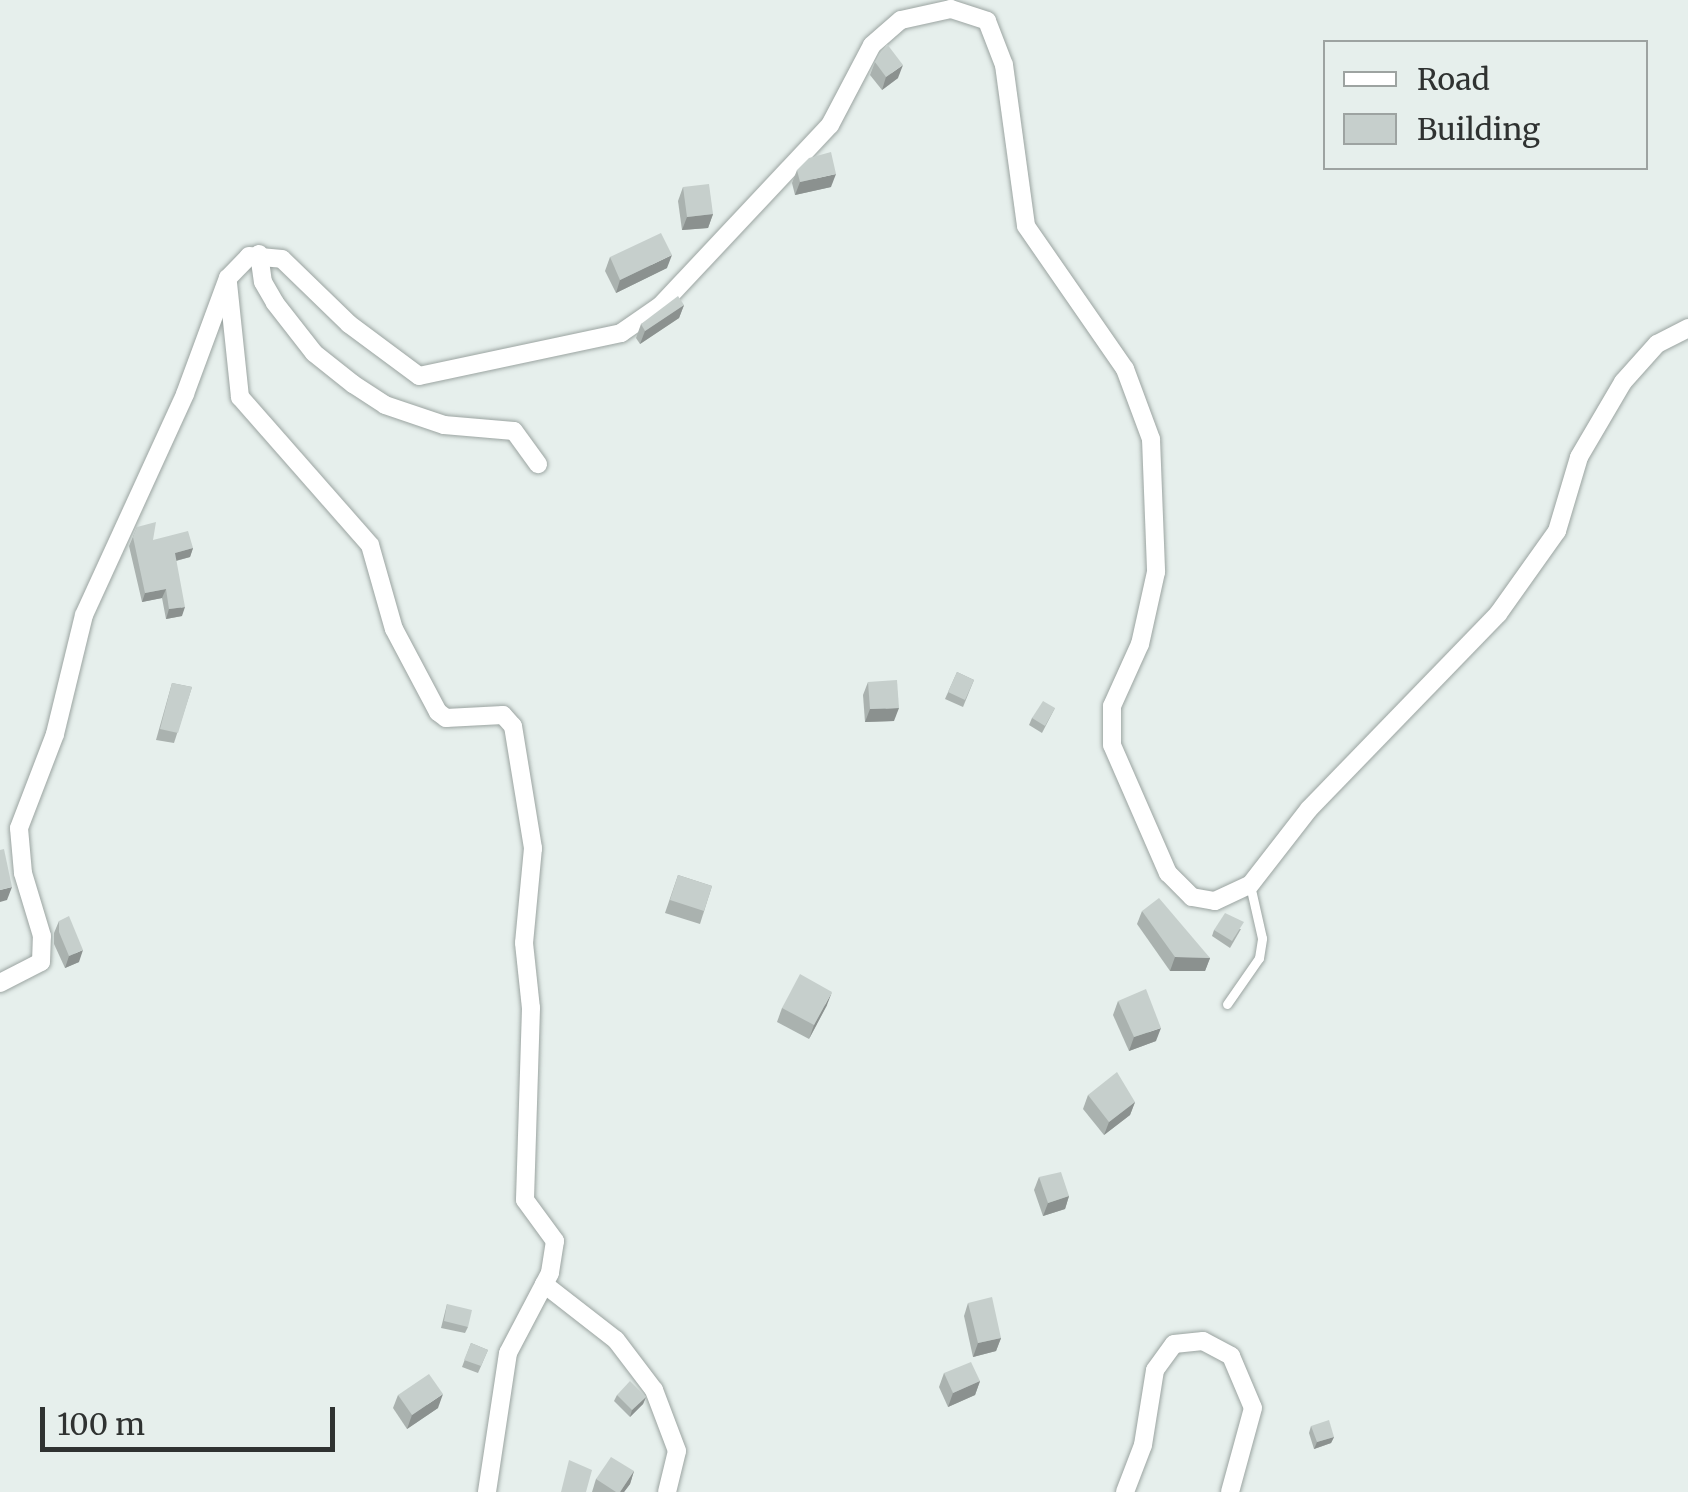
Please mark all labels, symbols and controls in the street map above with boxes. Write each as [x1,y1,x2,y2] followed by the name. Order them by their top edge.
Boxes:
[1323,40,1648,170] legend
[1417,60,1490,98] text: Road
[1417,110,1540,148] text: Building
[45,1387,340,1449] scale bar
[57,1405,145,1443] text: 100 m

